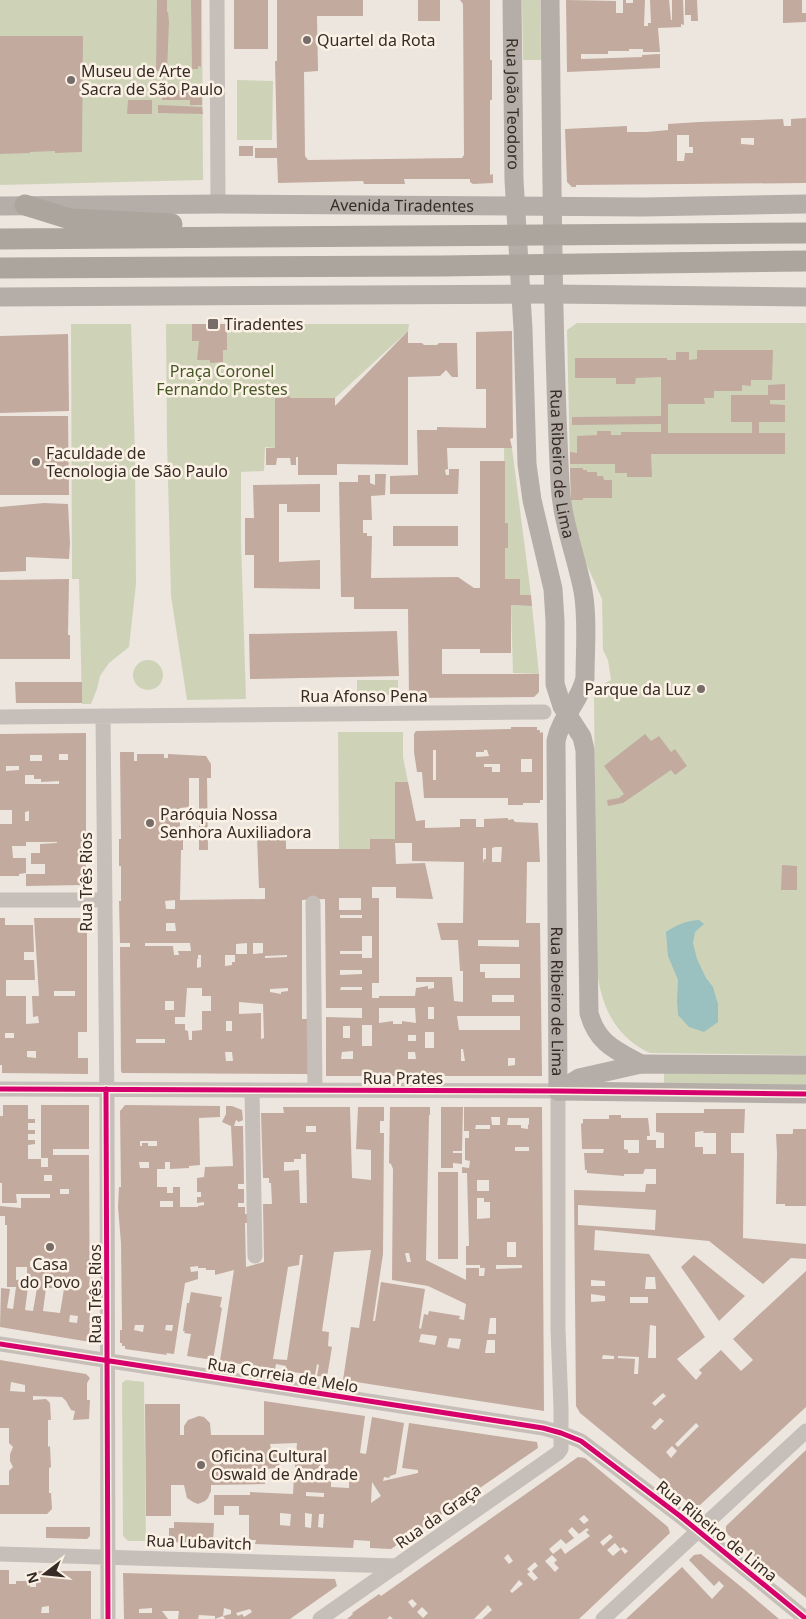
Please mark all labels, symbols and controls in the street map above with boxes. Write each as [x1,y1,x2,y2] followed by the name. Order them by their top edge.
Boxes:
[317,29,435,51] place label: Quartel da Rota
[301,34,313,46] marker: Quartel da Rota
[501,38,525,170] street label: Rua João Teodoro
[81,60,223,100] place label: Museu de Arte Sacra de São Paulo
[65,74,77,86] marker: Museu de Arte Sacra de São Paulo
[330,194,474,217] street label: Avenida Tiradentes
[224,313,304,335] place label: Tiradentes
[206,317,220,331] marker: Tiradentes
[156,360,288,400] park label: Praça Coronel Fernando Prestes
[545,389,580,541] street label: Rua Ribeiro de Lima
[46,442,228,482] place label: Faculdade de Tecnologia de São Paulo
[30,456,42,468] marker: Faculdade de Tecnologia de São Paulo
[584,678,691,700] place label: Parque da Luz
[695,683,707,695] marker: Parque da Luz
[300,685,428,707] street label: Rua Afonso Pena
[160,803,311,843] place label: Paróquia Nossa Senhora Auxiliadora
[144,817,156,829] marker: Paróquia Nossa Senhora Auxiliadora
[75,832,97,932] street label: Rua Três Rios
[546,926,569,1076] street label: Rua Ribeiro de Lima
[363,1067,443,1089] street label: Rua Prates
[44,1241,56,1253] marker: Casa do Povo
[84,1244,106,1344] street label: Rua Três Rios
[20,1253,80,1293] place label: Casa do Povo
[206,1352,360,1398] street label: Rua Correia de Melo
[211,1445,358,1485] place label: Oficina Cultural Oswald de Andrade
[195,1459,207,1471] marker: Oficina Cultural Oswald de Andrade
[652,1475,782,1587] street label: Rua Ribeiro de Lima
[391,1478,485,1554] street label: Rua da Graça
[146,1529,252,1555] street label: Rua Lubavitch
[20,1549,70,1599] north arrow
[21,1570,43,1586] text: N

